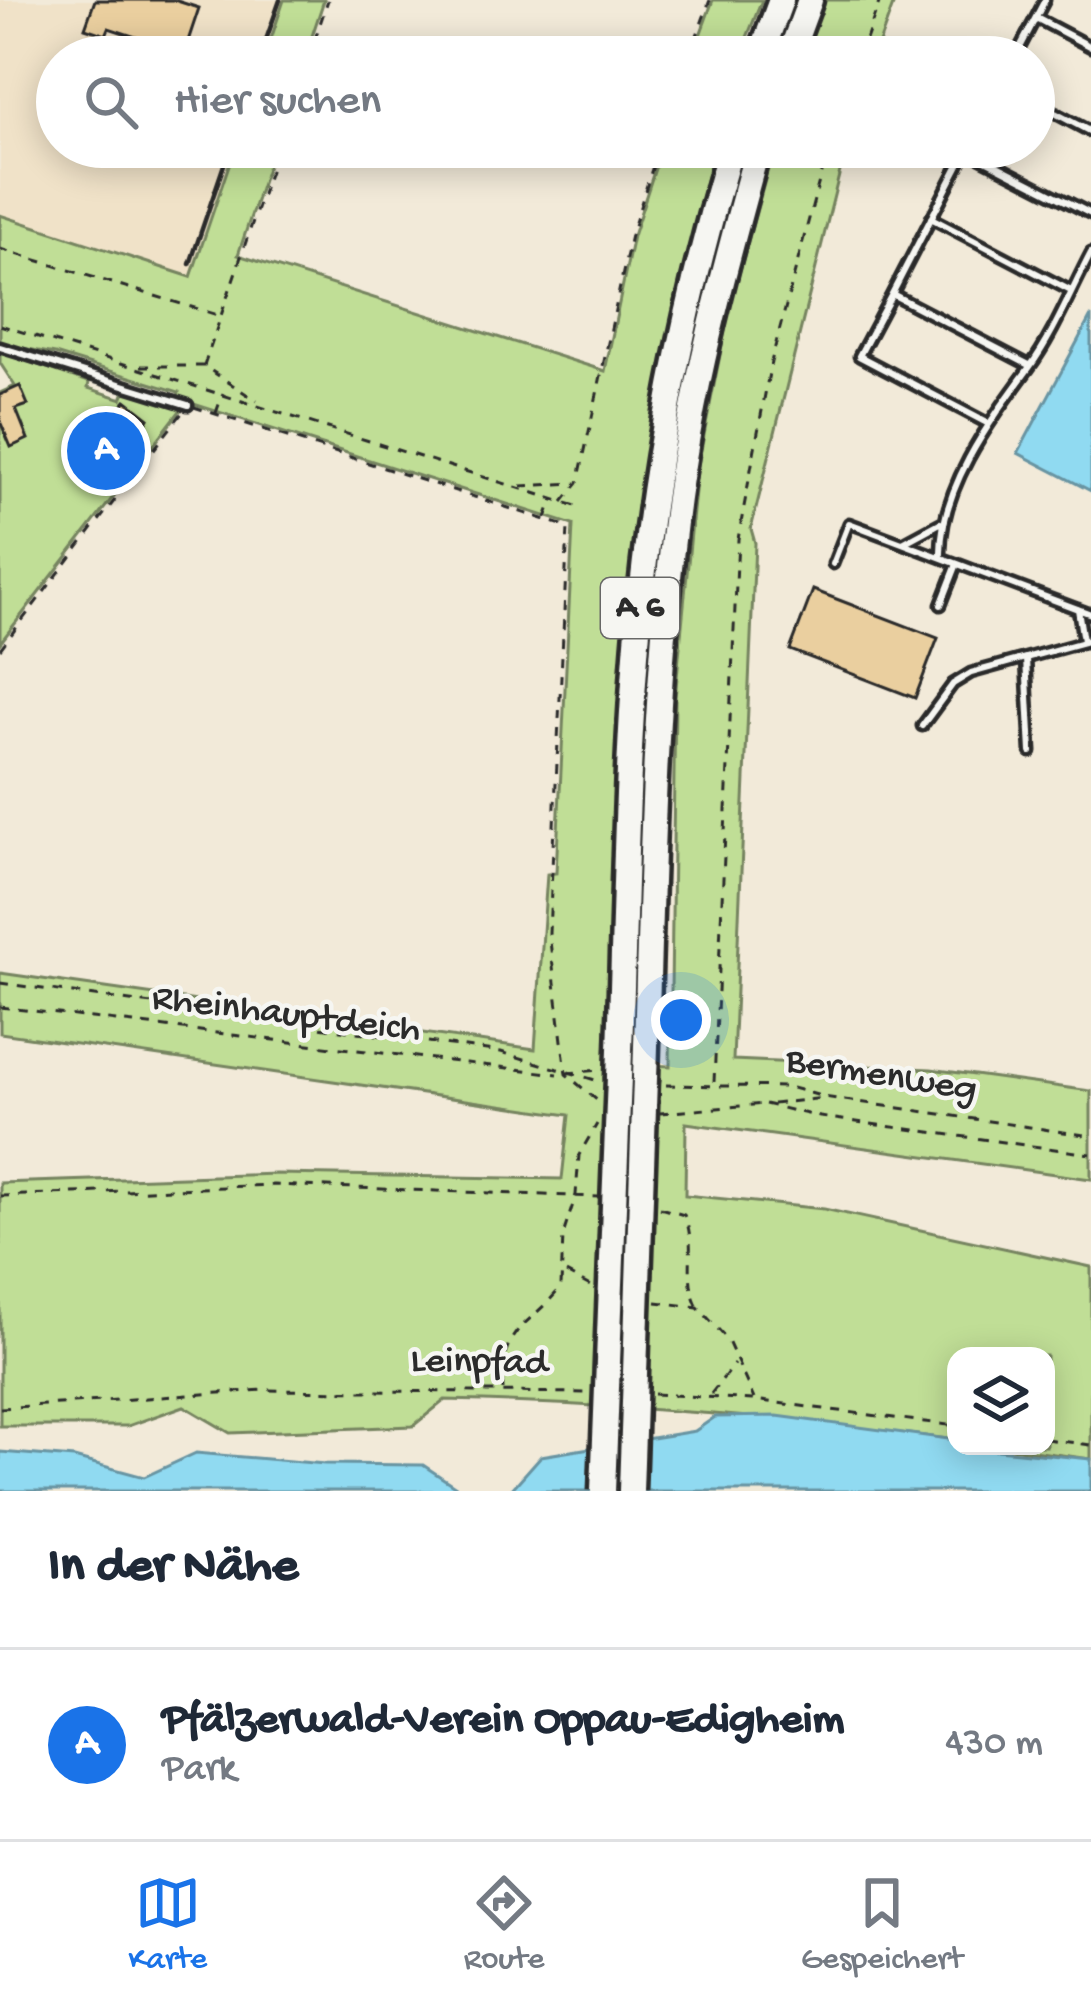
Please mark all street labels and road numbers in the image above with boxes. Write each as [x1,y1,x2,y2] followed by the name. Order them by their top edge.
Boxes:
[601,578,679,638] road number: A 6
[149,977,423,1055] street label: Rheinhauptdeich
[781,1039,980,1115] street label: Bermenweg
[410,1340,551,1388] street label: Leinpfad

